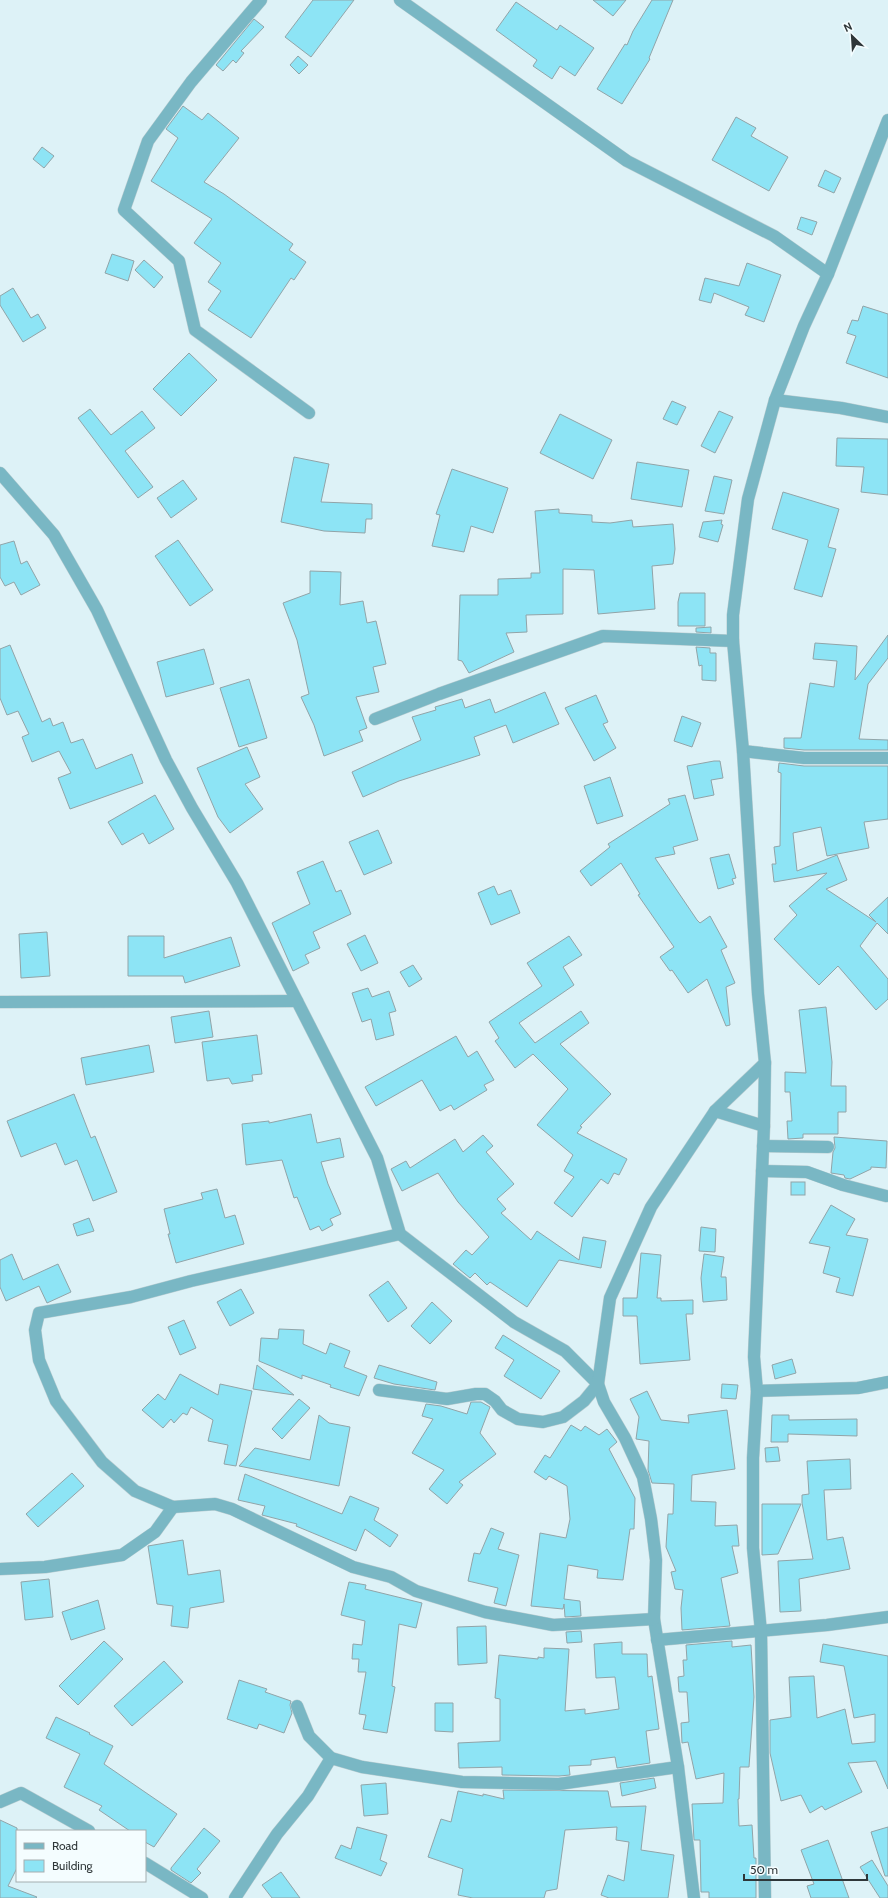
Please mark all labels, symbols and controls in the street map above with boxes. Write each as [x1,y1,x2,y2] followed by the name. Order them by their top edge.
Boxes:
[832,16,872,56] north arrow
[841,19,854,35] text: N
[16,1830,146,1882] legend
[52,1838,78,1853] text: Road
[744,1856,867,1882] scale bar
[52,1858,94,1873] text: Building
[750,1862,778,1877] text: 50 m

